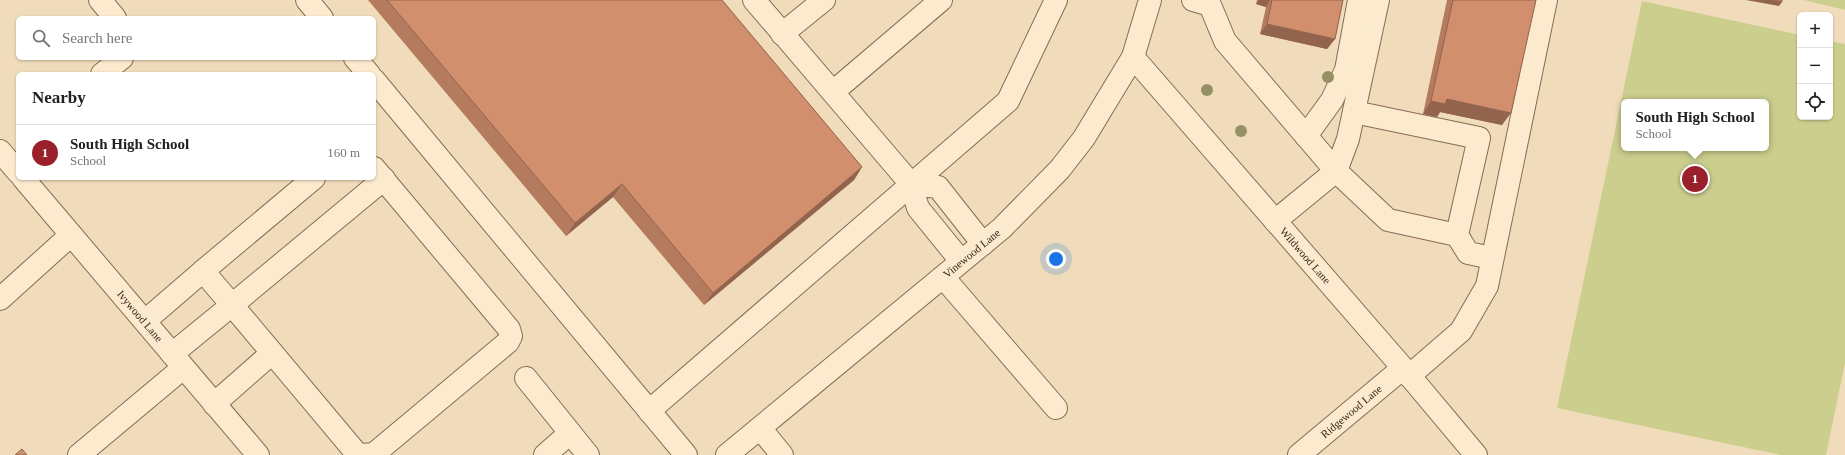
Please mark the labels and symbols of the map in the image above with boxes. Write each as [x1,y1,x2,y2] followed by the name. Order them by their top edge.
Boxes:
[1682,164,1708,194] pin: 1
[1278,225,1333,286] street label: Wildwood Lane
[941,226,1002,280] street label: Vinewood Lane
[1046,249,1066,269] your location
[115,288,165,344] street label: Ivywood Lane
[1318,382,1384,440] street label: Ridgewood Lane

